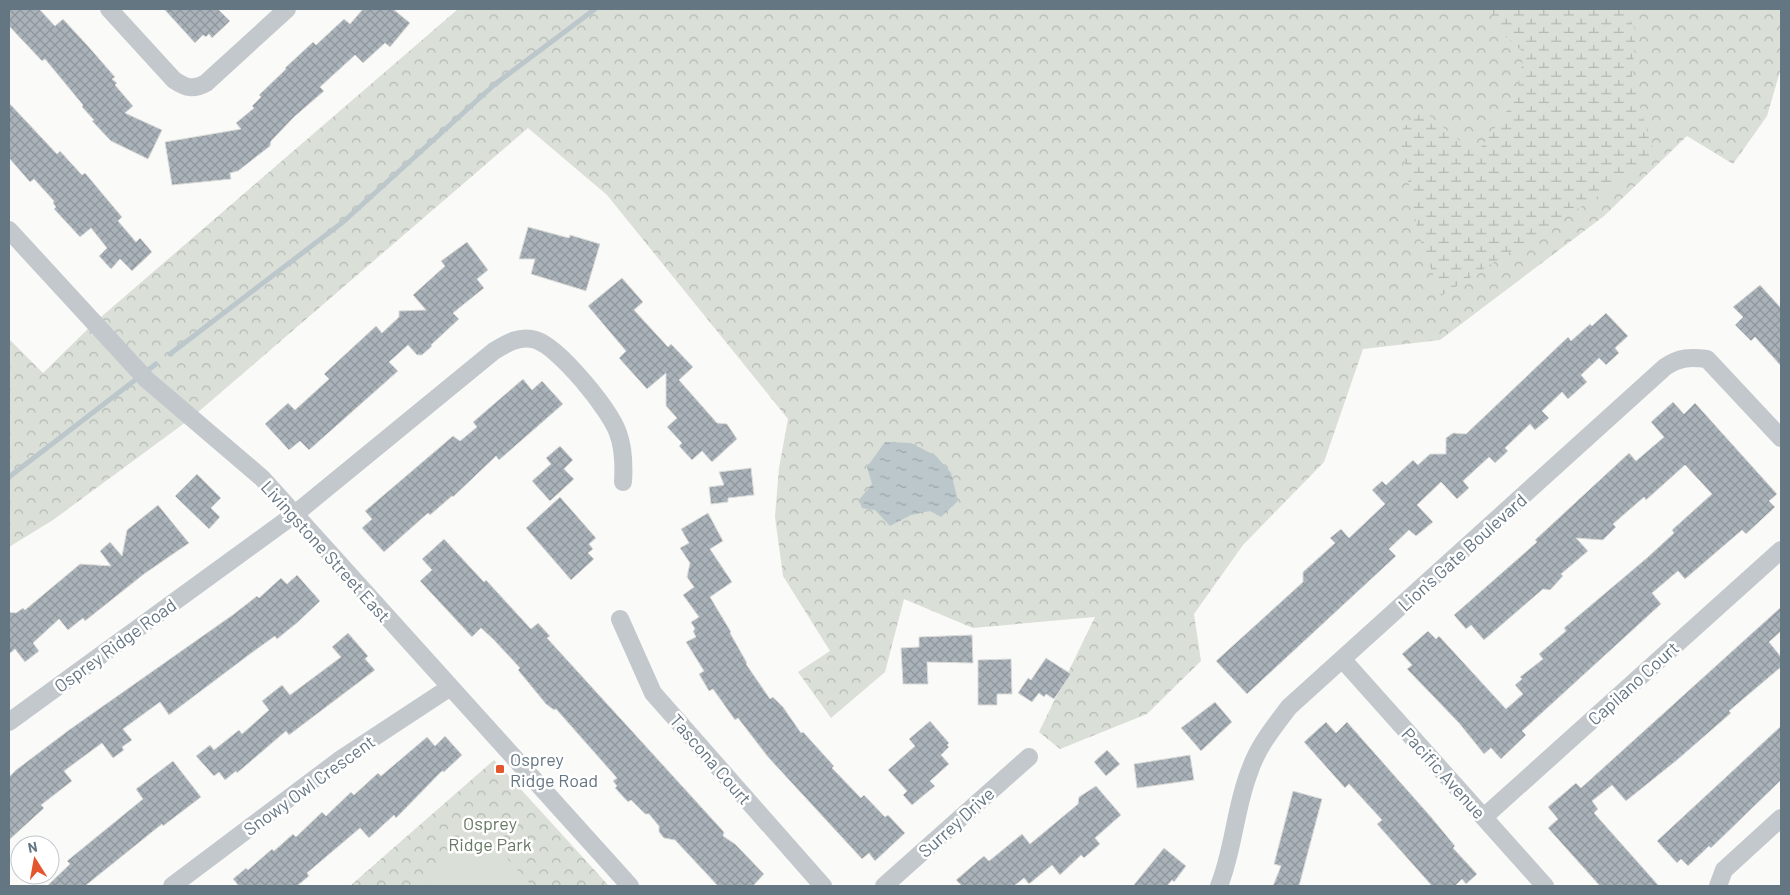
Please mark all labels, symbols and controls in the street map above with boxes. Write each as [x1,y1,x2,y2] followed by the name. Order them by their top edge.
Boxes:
[257,476,395,626] street label: Livingstone Street East
[1393,488,1531,616] street label: Lion's Gate Boulevard
[50,593,180,697] street label: Osprey Ridge Road
[1583,636,1683,730] street label: Capilano Court
[666,709,756,809] street label: Tascona Court
[1397,723,1491,823] street label: Pacific Avenue
[239,730,379,840] street label: Snowy Owl Crescent
[510,748,598,791] place label: Osprey Ridge Road
[494,763,506,775] marker: Osprey Ridge Road
[914,782,998,862] street label: Surrey Drive
[448,812,532,855] park label: Osprey Ridge Park
[10,835,60,885] north arrow
[26,838,39,856] text: N

